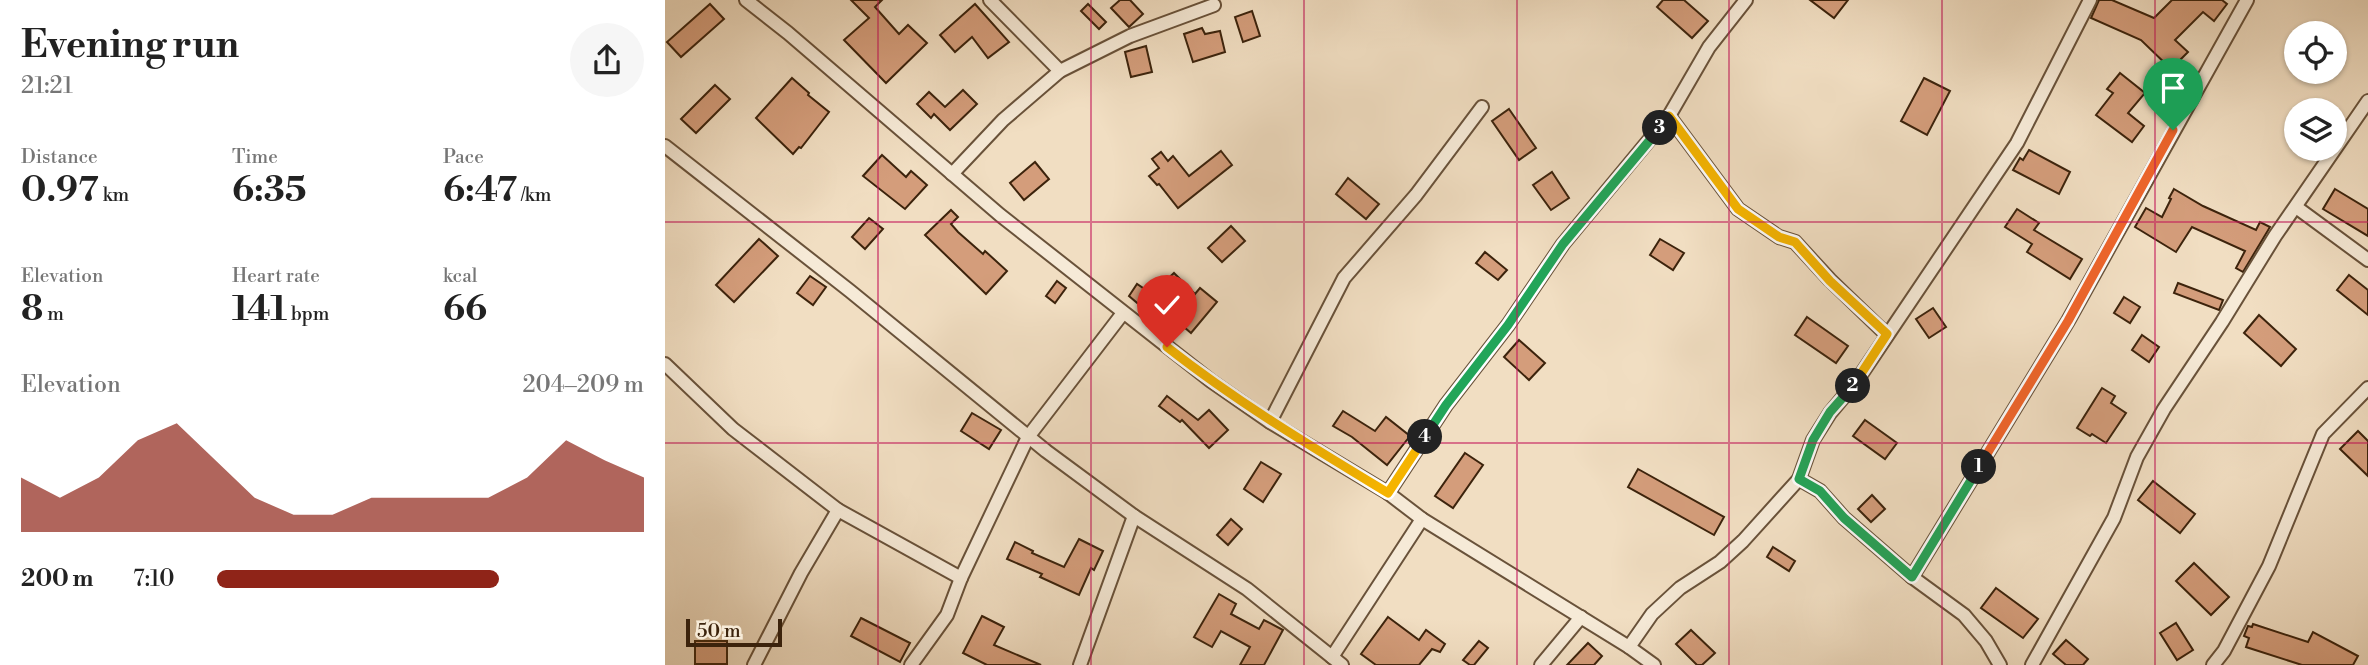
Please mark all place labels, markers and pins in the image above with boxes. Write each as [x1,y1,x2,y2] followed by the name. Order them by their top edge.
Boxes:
[2143,58,2203,130] pin
[1643,110,1677,146] pin: 3
[1137,275,1197,347] pin
[1835,368,1871,404] pin: 2
[1407,420,1443,454] pin: 4
[1961,449,1997,484] pin: 1

